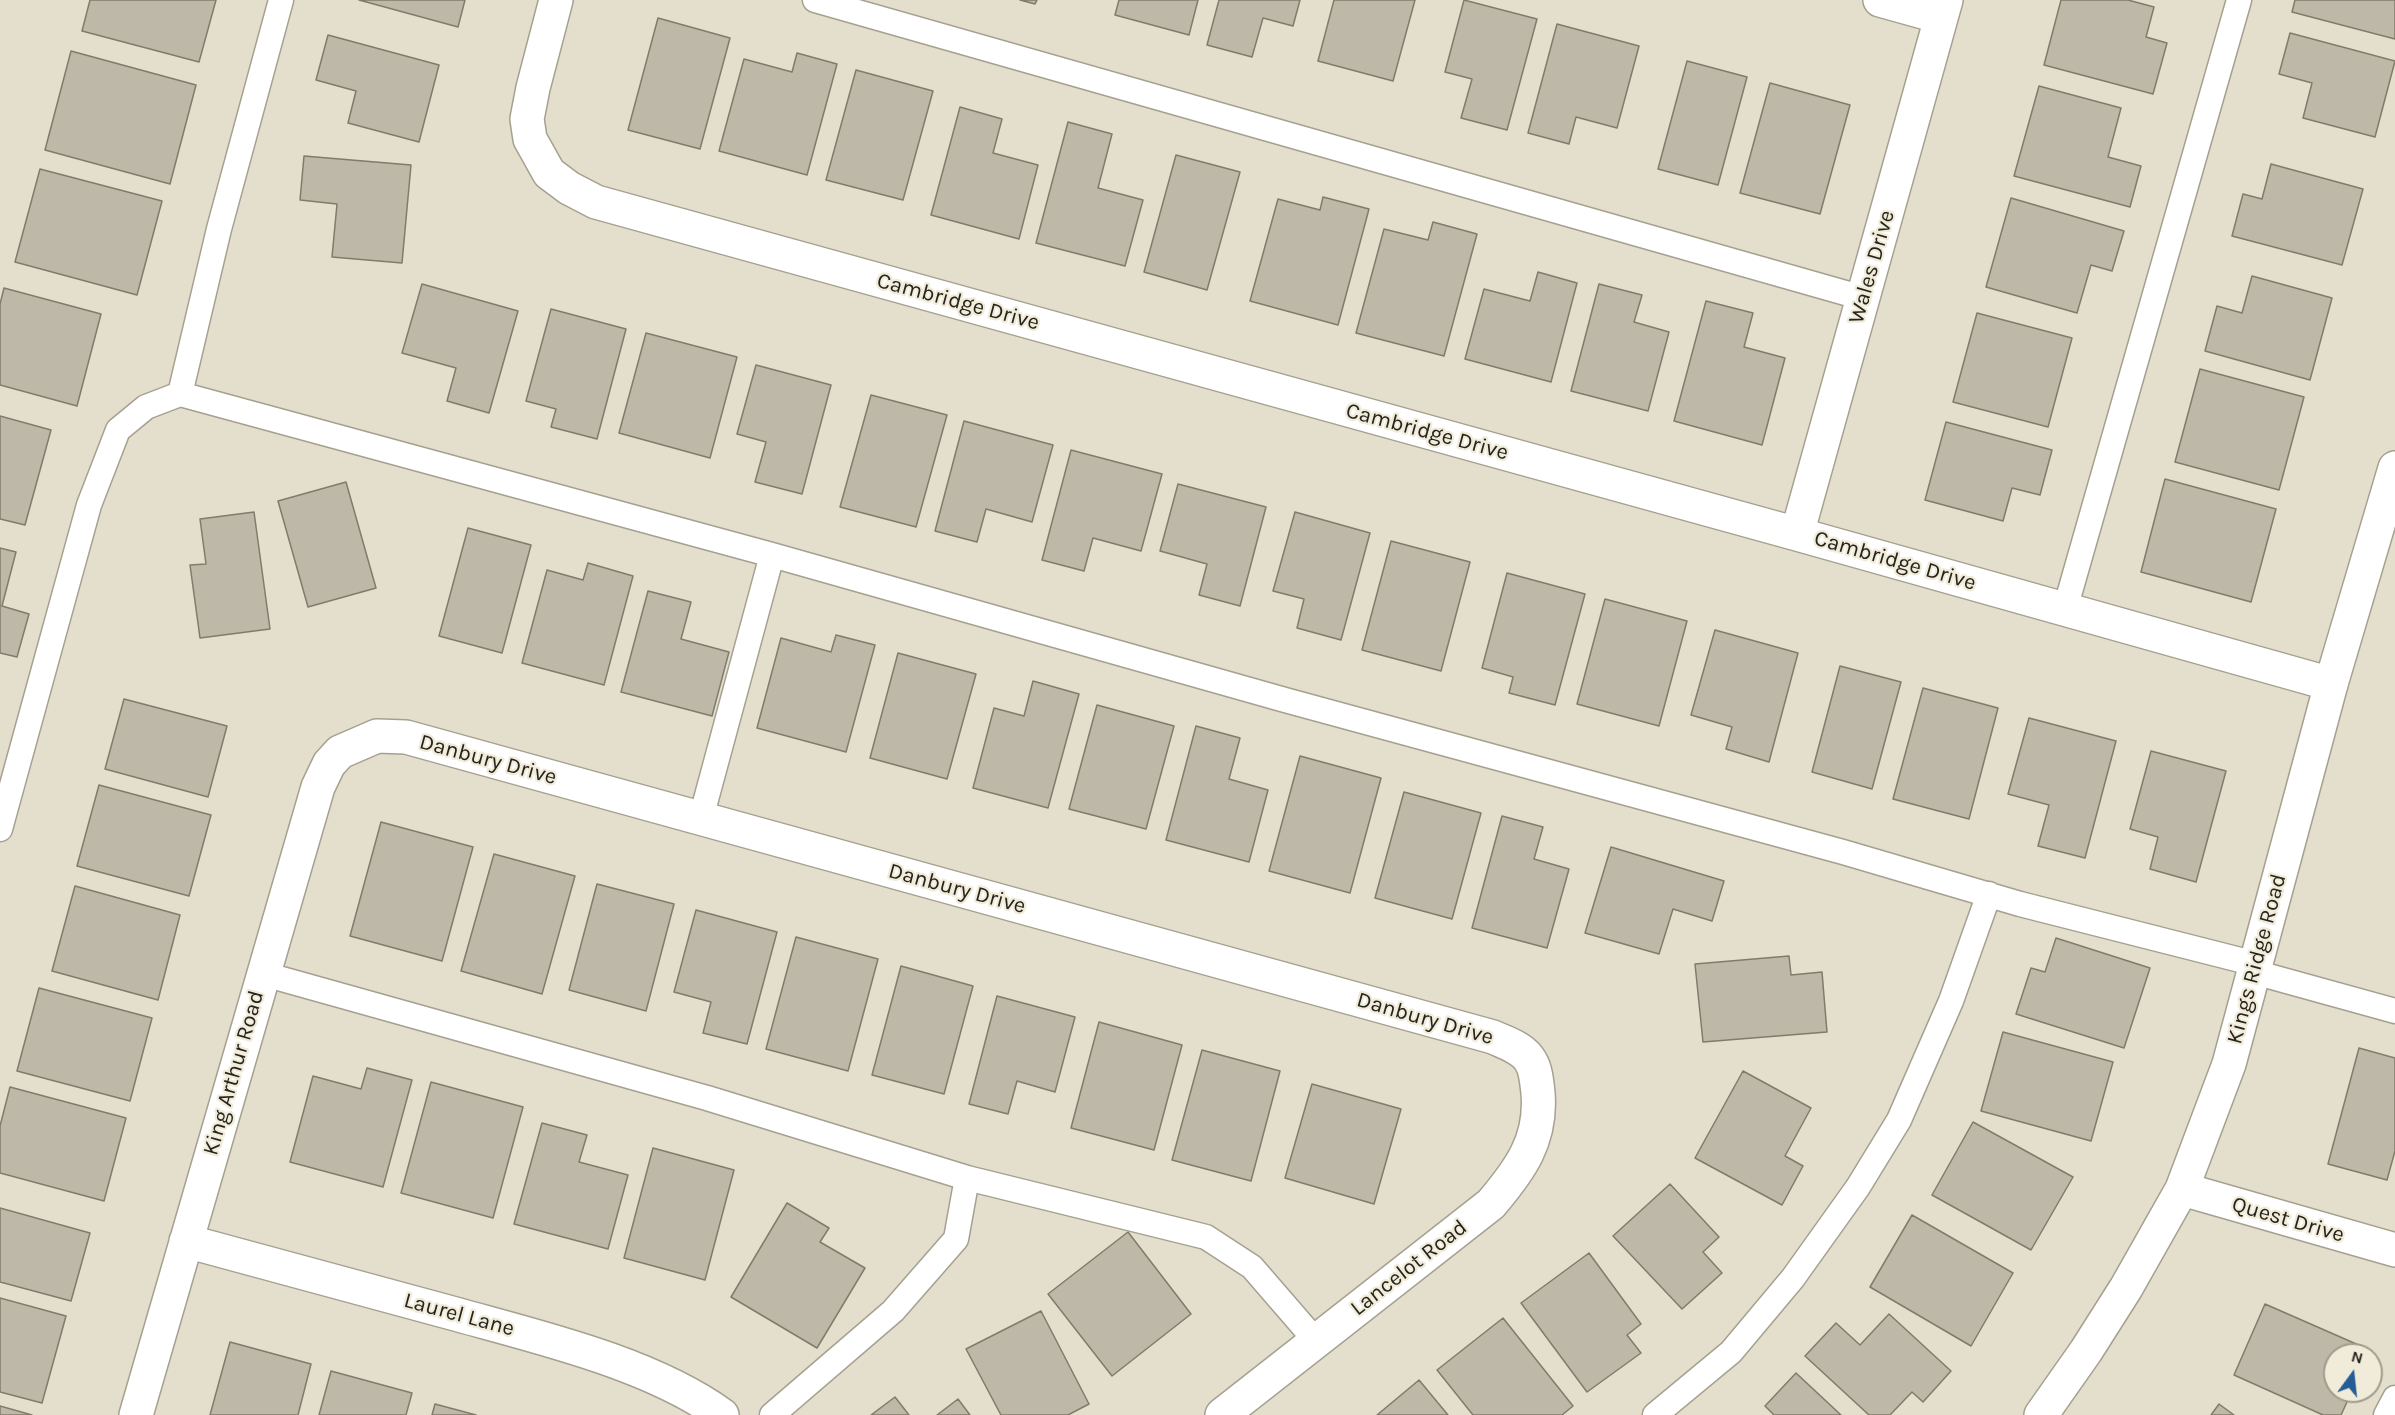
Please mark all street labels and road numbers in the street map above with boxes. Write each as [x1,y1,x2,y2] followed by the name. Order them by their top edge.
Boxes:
[1843,207,1901,327] street label: Wales Drive
[874,268,1042,336] street label: Cambridge Drive
[1343,398,1511,466] street label: Cambridge Drive
[1811,525,1979,597] street label: Cambridge Drive
[416,729,560,791] street label: Danbury Drive
[885,858,1029,920] street label: Danbury Drive
[2222,871,2292,1047] street label: Kings Ridge Road
[1354,987,1496,1051] street label: Danbury Drive
[198,988,270,1158] street label: King Arthur Road
[2229,1191,2347,1249] street label: Quest Drive
[1345,1214,1473,1322] street label: Lancelot Road
[401,1288,517,1342] street label: Laurel Lane

